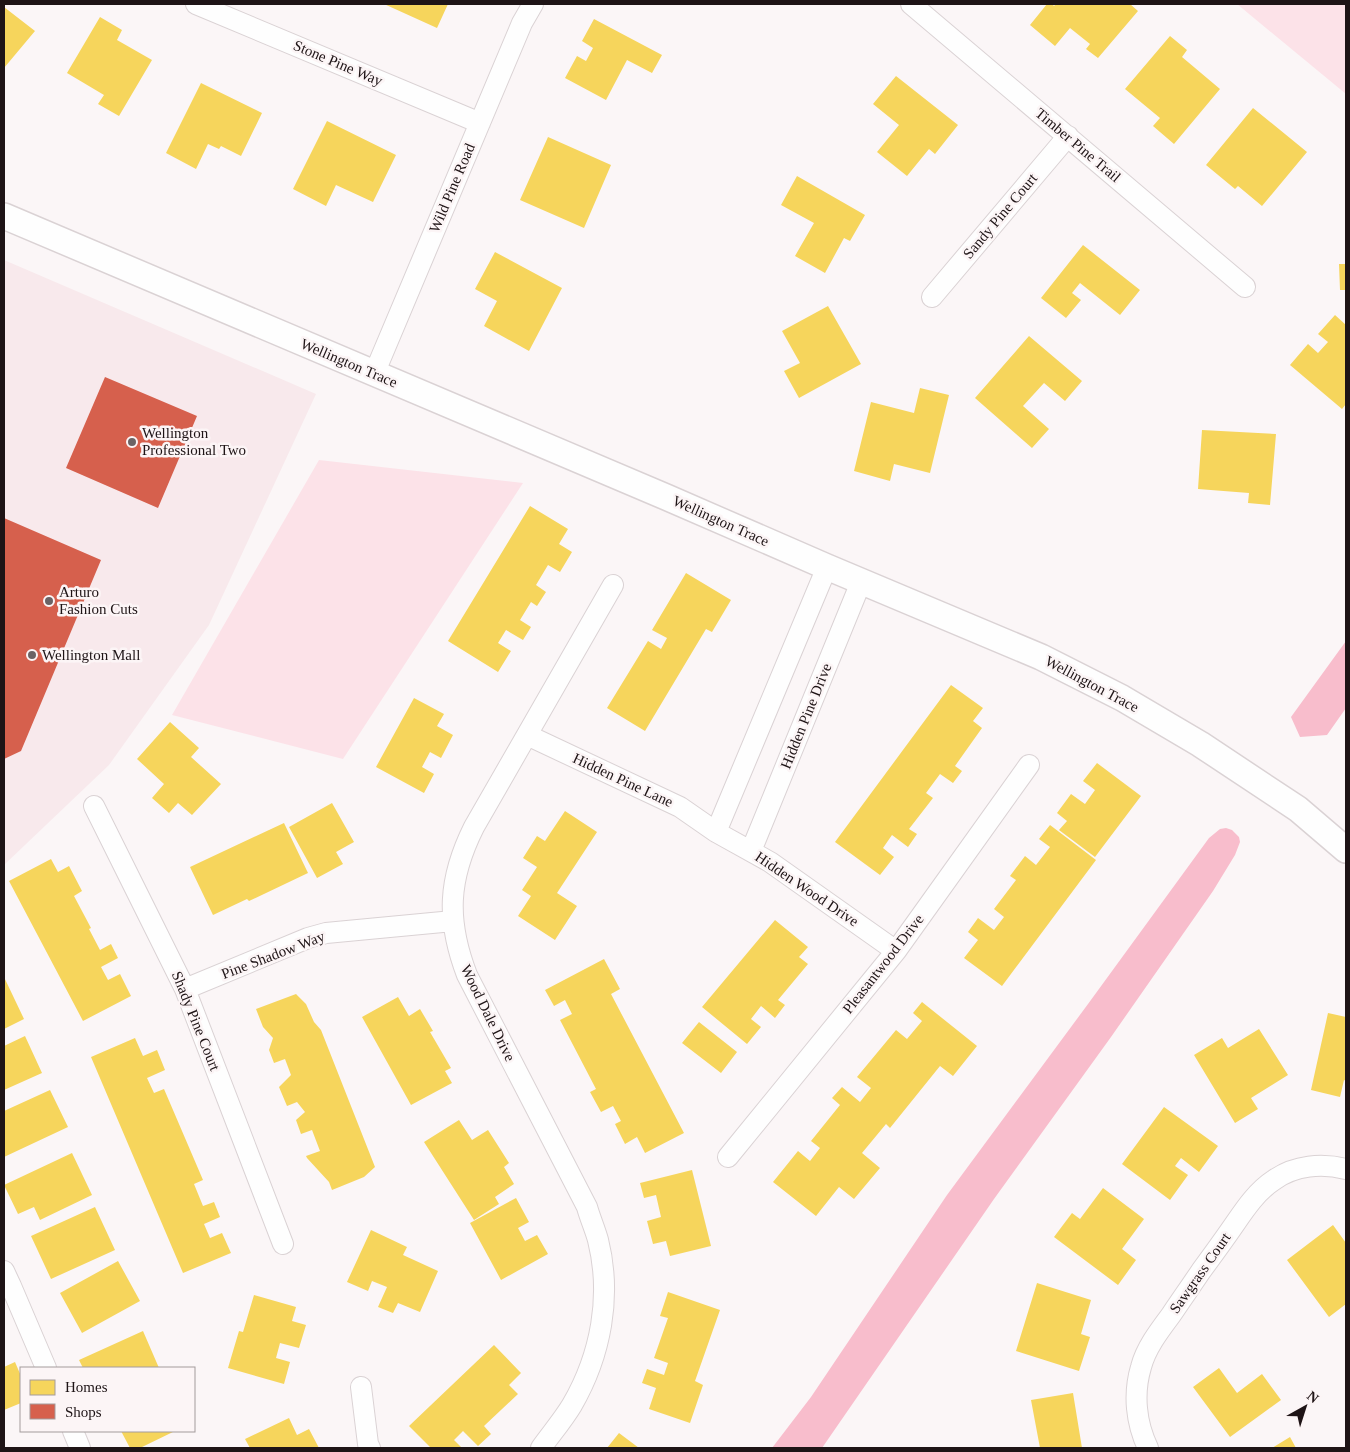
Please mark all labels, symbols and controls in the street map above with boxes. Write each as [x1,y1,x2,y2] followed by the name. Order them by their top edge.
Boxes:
[291,37,385,89] street label: Stone Pine Way
[1032,105,1124,185] street label: Timber Pine Trail
[426,141,478,235] street label: Wild Pine Road
[960,170,1041,262] street label: Sandy Pine Court
[298,335,400,391] street label: Wellington Trace
[142,425,246,458] place label: Wellington Professional Two
[126,436,138,448] marker: Wellington Professional Two
[671,493,772,549] street label: Wellington Trace
[59,584,138,617] place label: Arturo Fashion Cuts
[43,595,55,607] marker: Arturo Fashion Cuts
[42,647,140,663] place label: Wellington Mall
[26,649,38,661] marker: Wellington Mall
[1043,653,1142,715] street label: Wellington Trace
[778,661,835,771] street label: Hidden Pine Drive
[571,750,676,810] street label: Hidden Pine Lane
[752,849,862,930] street label: Hidden Wood Drive
[839,911,927,1017] street label: Pleasantwood Drive
[219,928,327,982] street label: Pine Shadow Way
[458,962,518,1064] street label: Wood Dale Drive
[169,969,224,1074] street label: Shady Pine Court
[1166,1229,1234,1316] street label: Sawgrass Court
[20,1367,195,1432] legend
[65,1379,108,1395] text: Homes
[1280,1382,1330,1432] north arrow
[1304,1388,1322,1406] text: N
[65,1404,102,1420] text: Shops

